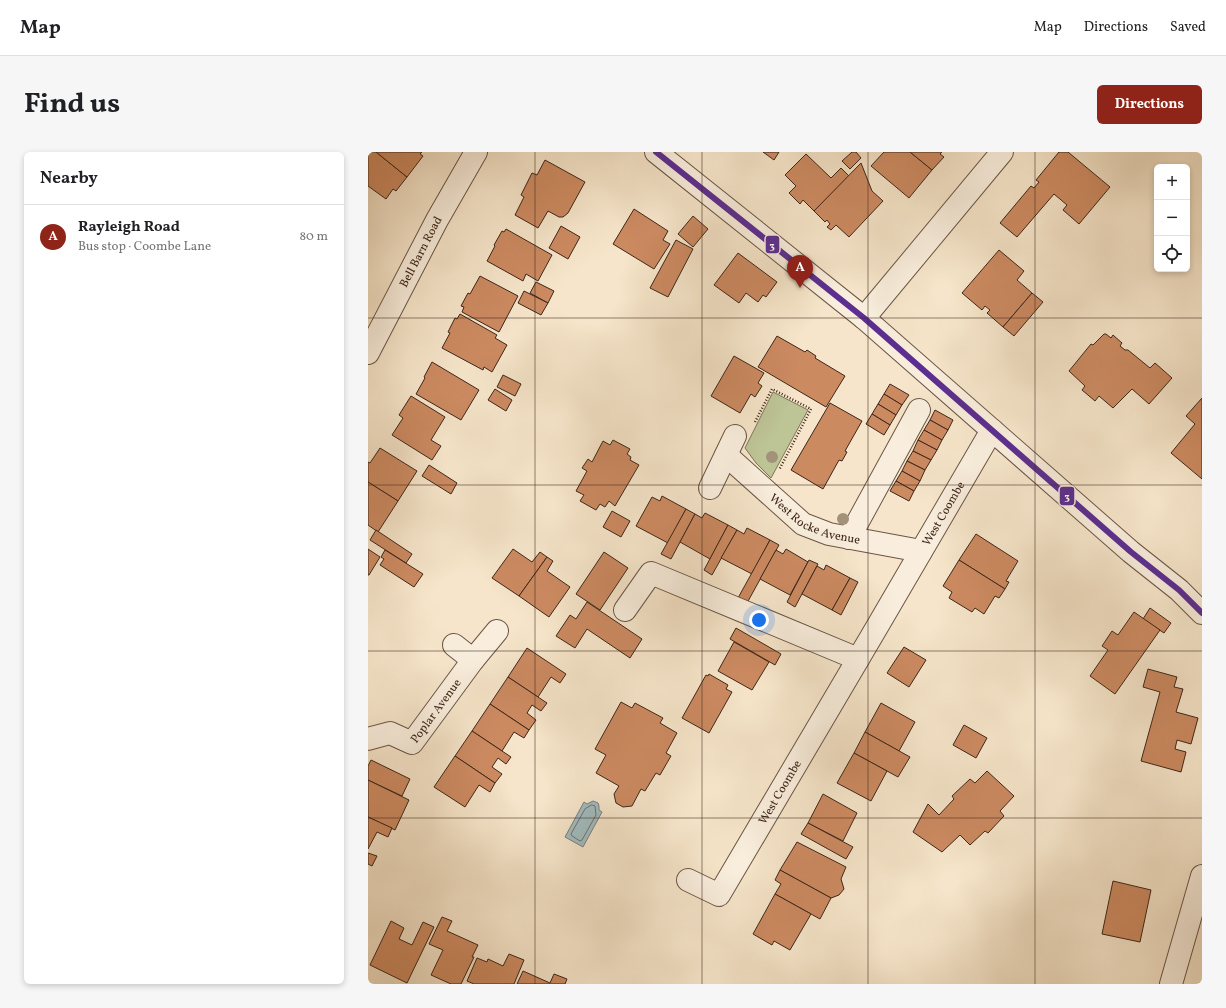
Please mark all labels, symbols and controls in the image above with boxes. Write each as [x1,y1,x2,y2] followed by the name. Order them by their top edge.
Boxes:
[20,15,61,41] text: Map
[1034,18,1062,37] text: Map
[1084,18,1148,37] text: Directions
[1170,18,1206,37] text: Saved
[24,85,120,124] text: Find us
[1097,85,1202,124] button: Directions
[1154,164,1190,272] map controls
[1154,164,1190,200] button: +
[40,167,98,190] text: Nearby
[1154,200,1190,236] button: −
[396,214,447,291] street label: Bell Barn Road
[78,217,180,238] text: Rayleigh Road
[48,228,58,246] text: A
[299,228,328,246] text: 80 m
[765,235,780,254] line badge: 3
[1154,236,1190,272] button: locate
[78,238,211,256] text: Bus stop · Coombe Lane
[769,239,775,254] text: 3
[787,255,813,288] pin: A
[919,479,969,549] street label: West Coombe
[1059,486,1075,506] line badge: 3
[1064,490,1070,505] text: 3
[766,491,862,549] street label: West Rocke Avenue
[749,610,769,630] your location
[407,676,466,747] street label: Poplar Avenue
[755,757,806,828] street label: West Coombe

